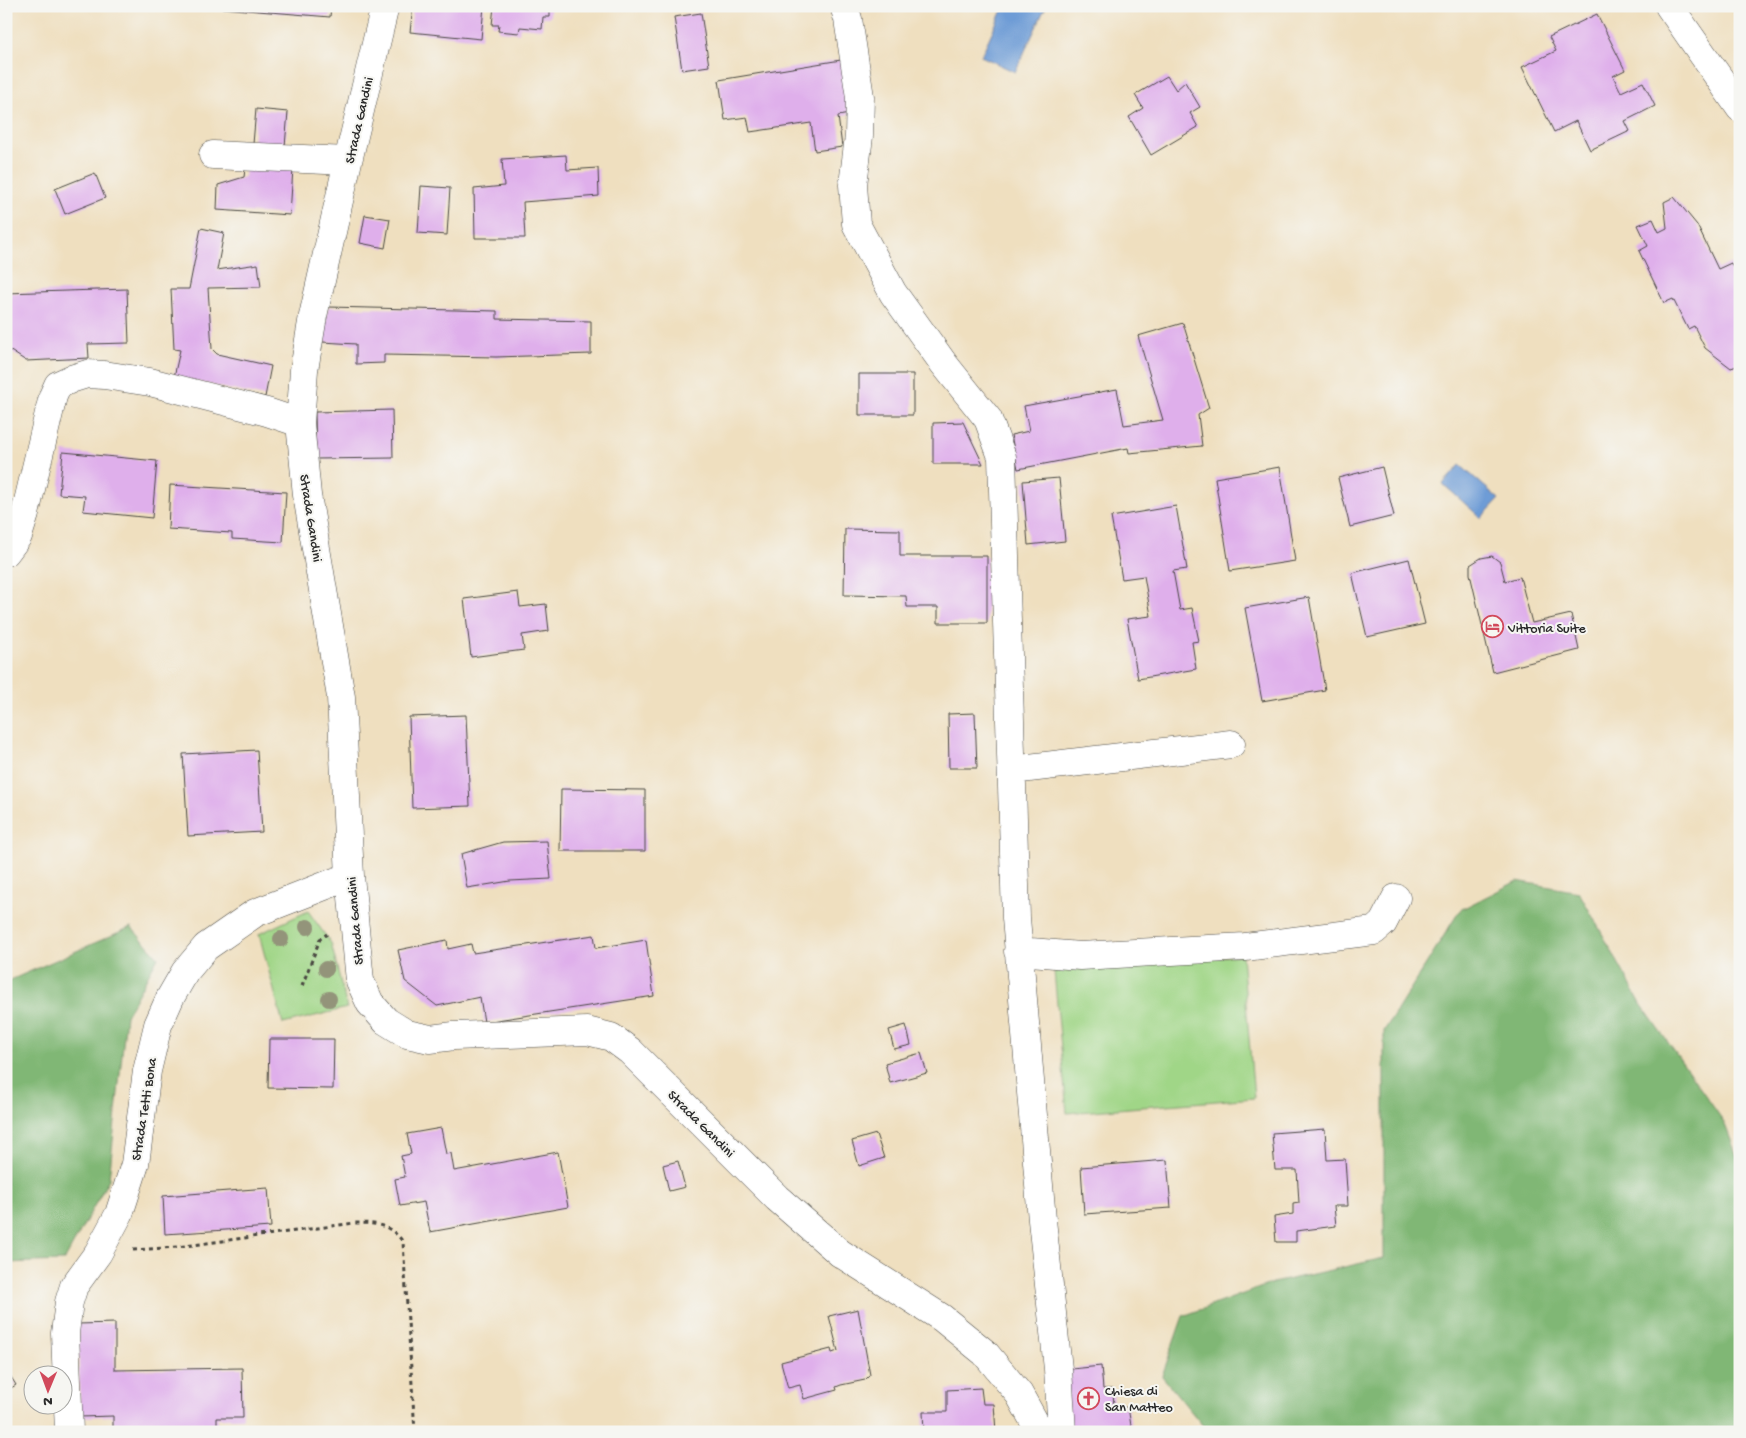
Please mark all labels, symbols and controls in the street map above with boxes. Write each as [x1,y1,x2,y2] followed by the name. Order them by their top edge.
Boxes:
[342,76,379,166] street label: Strada Gandini
[294,473,325,563] street label: Strada Gandini
[1480,615,1504,639] hotel icon: Vittoria Suite
[1507,621,1586,638] place label: Vittoria Suite
[344,876,369,966] street label: Strada Gandini
[129,1056,162,1162] street label: Strada Tetti Bona
[663,1087,738,1162] street label: Strada Gandini
[22,1366,72,1416] north arrow
[1105,1384,1173,1417] place label: Chiesa di San Matteo
[1077,1386,1101,1410] church icon: Chiesa di San Matteo
[43,1392,53,1409] text: N

